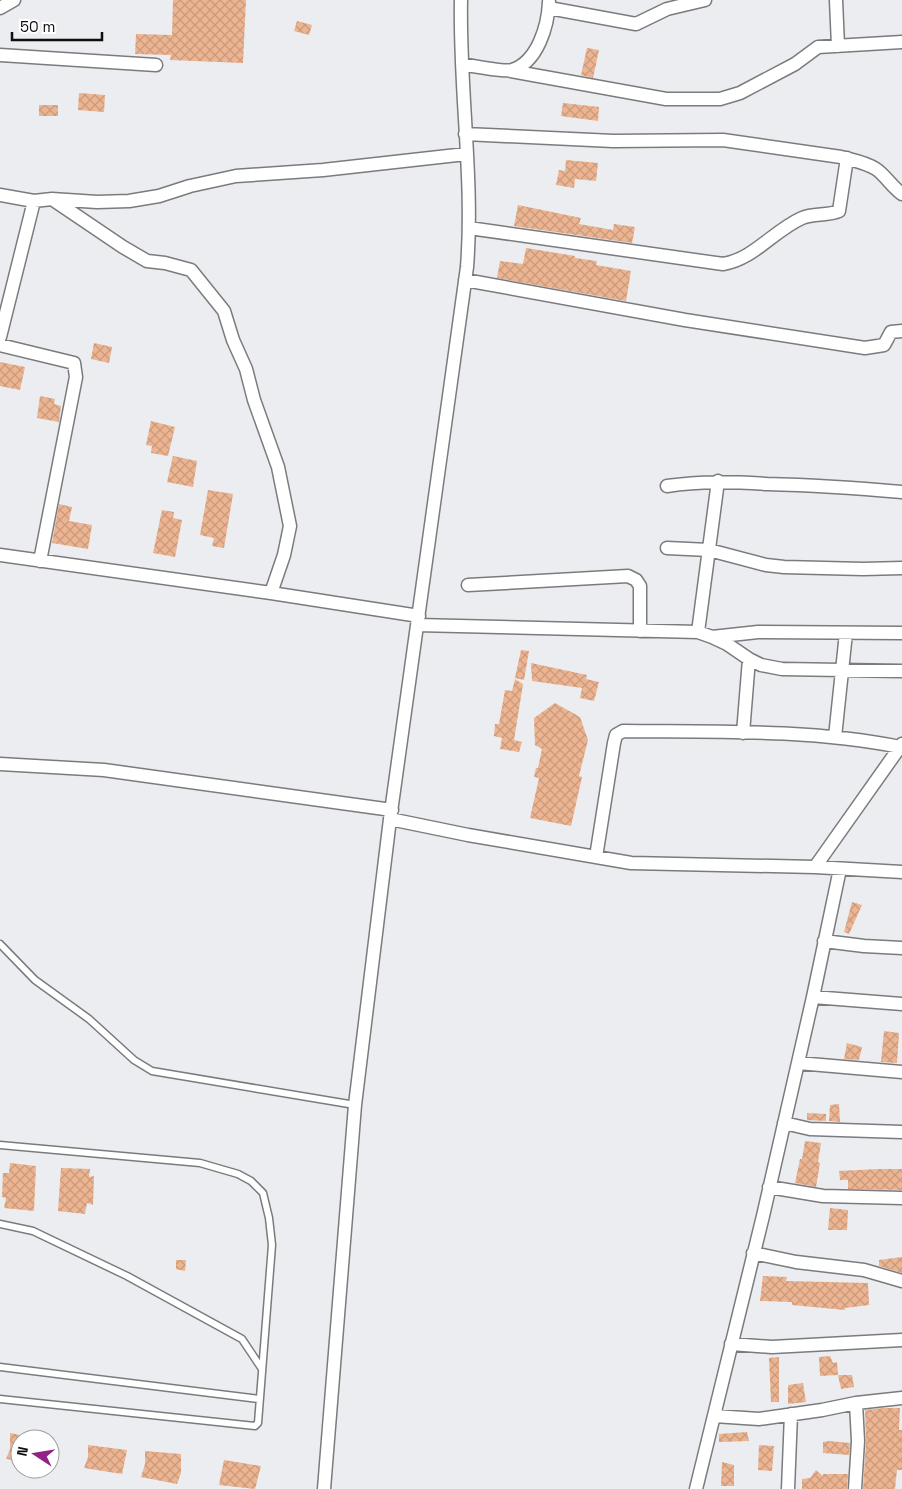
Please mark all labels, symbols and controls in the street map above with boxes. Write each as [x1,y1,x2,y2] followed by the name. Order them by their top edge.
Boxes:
[12,10,102,42] scale bar
[20,17,55,36] text: 50 m
[10,1429,60,1479] north arrow
[13,1445,32,1458] text: N

